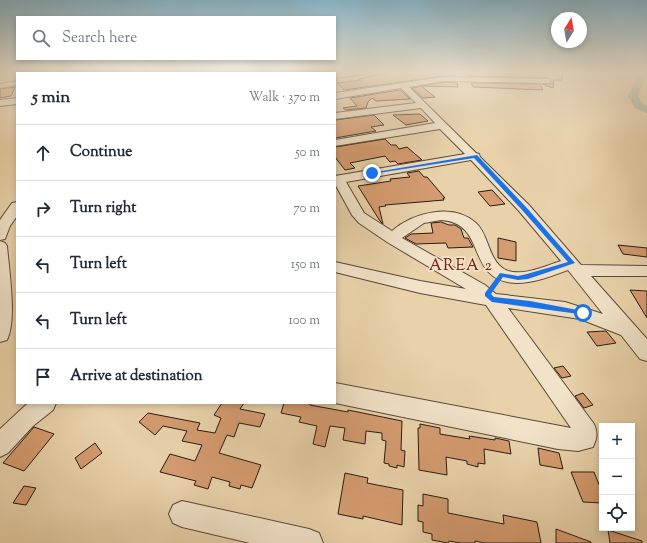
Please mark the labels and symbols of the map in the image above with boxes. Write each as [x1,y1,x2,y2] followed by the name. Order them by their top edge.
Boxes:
[551,12,587,48] north arrow
[363,164,381,182] route end
[429,255,493,278] district label: AREA 2
[574,304,592,322] route start

